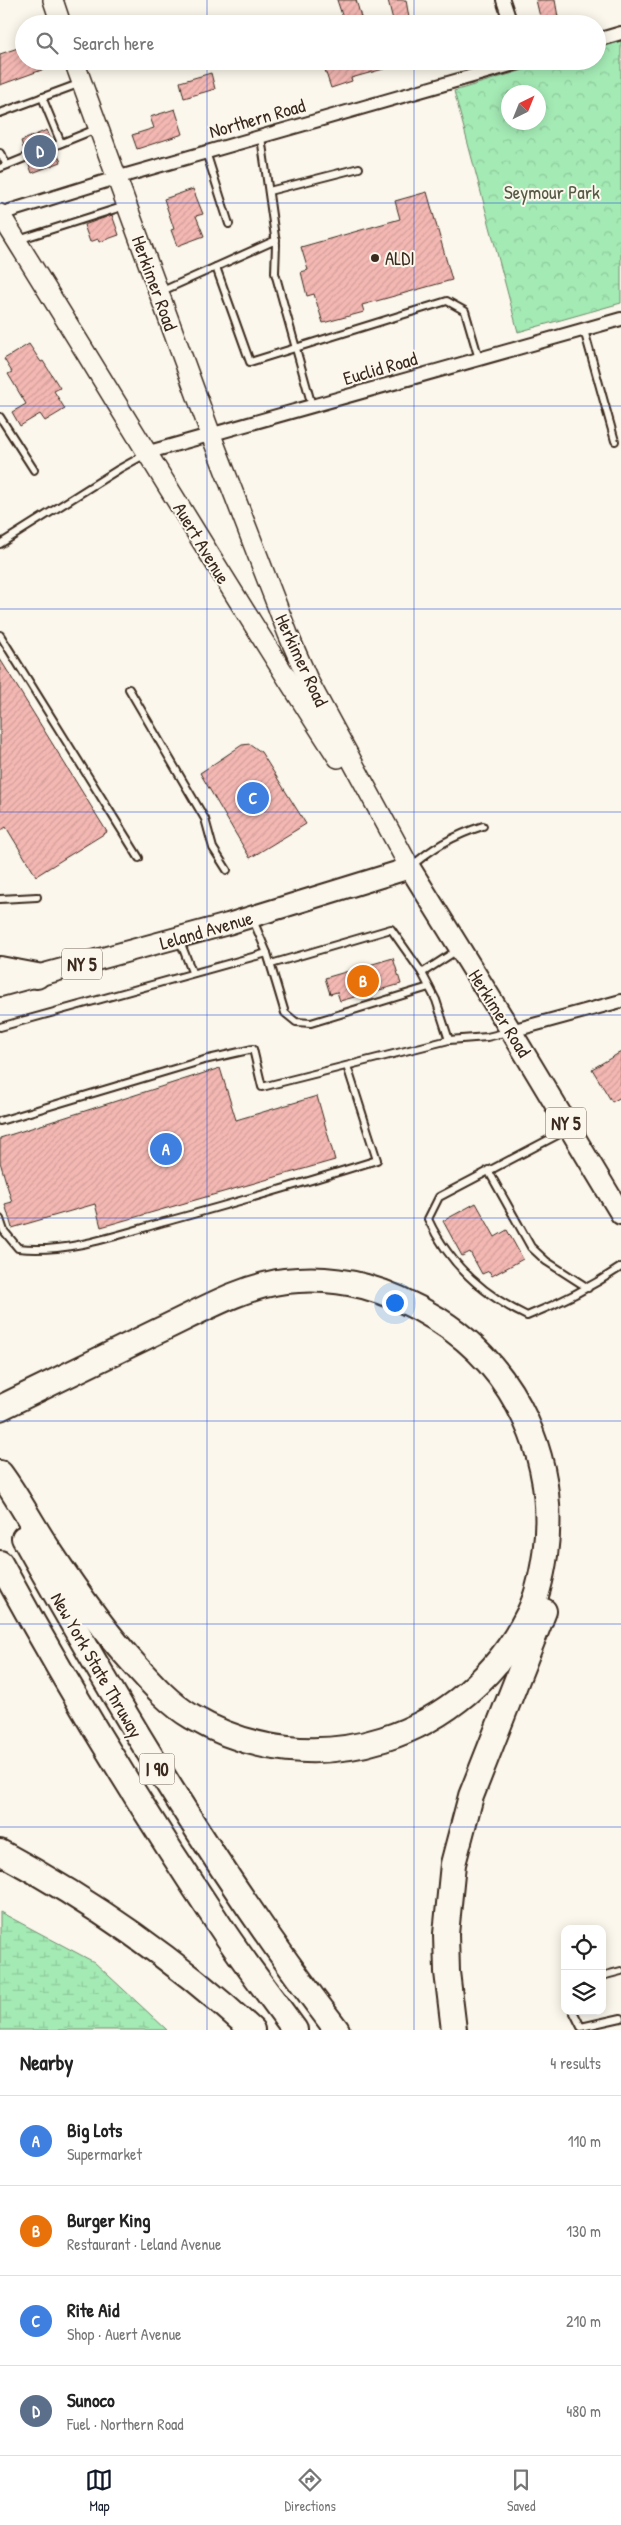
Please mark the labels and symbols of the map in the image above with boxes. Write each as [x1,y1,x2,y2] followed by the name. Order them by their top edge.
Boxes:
[501,85,546,130] north arrow
[206,92,309,144] street label: Northern Road
[24,132,56,170] pin: D
[504,179,600,205] park label: Seymour Park
[126,232,184,335] street label: Herkimer Road
[385,245,415,271] place label: ALDI
[369,252,381,264] marker: ALDI
[340,345,420,391] street label: Euclid Road
[167,497,237,589] street label: Auert Avenue
[269,610,335,711] street label: Herkimer Road
[237,779,269,817] pin: C
[156,904,256,956] street label: Leland Avenue
[62,949,102,980] road number: NY 5
[347,962,379,1000] pin: B
[463,964,538,1062] street label: Herkimer Road
[546,1108,586,1138] road number: NY 5
[150,1130,182,1168] pin: A
[382,1290,408,1316] your location
[45,1588,149,1742] street label: New York State Thruway
[140,1754,174,1785] road number: I 90

